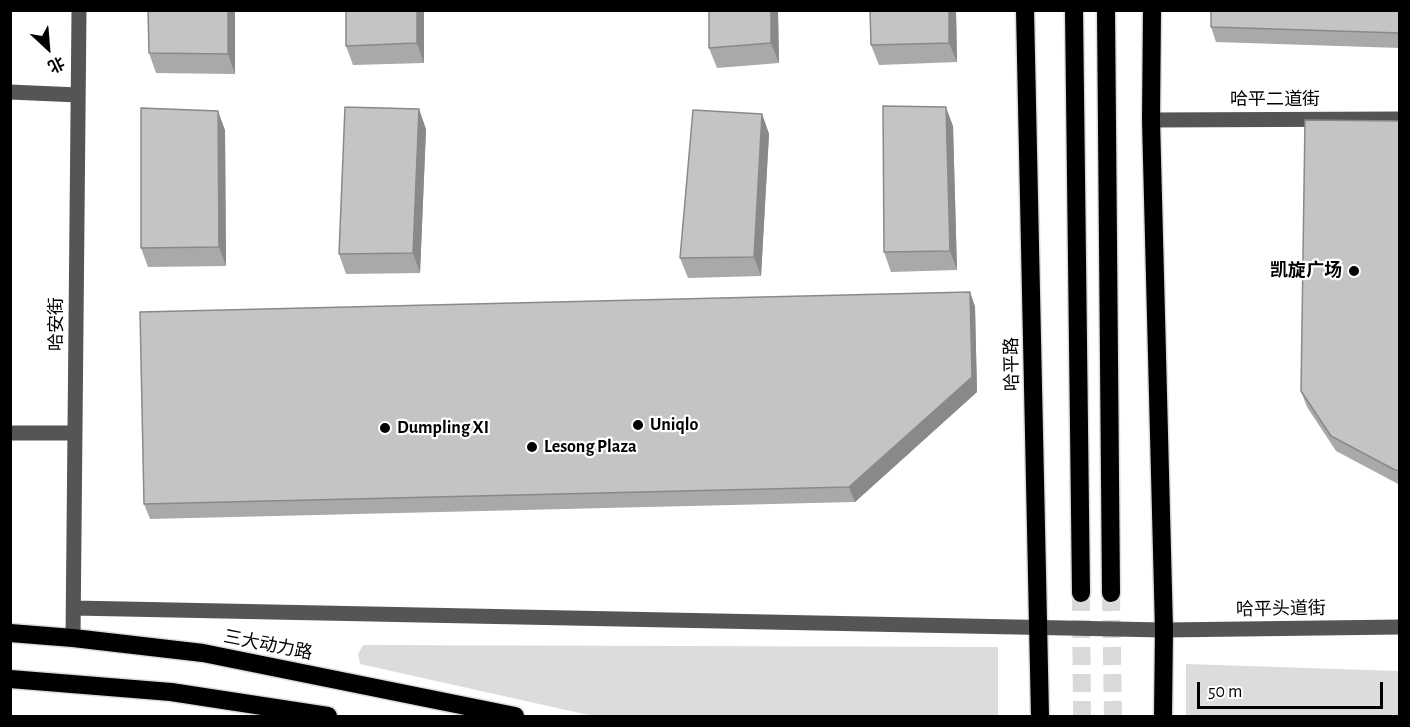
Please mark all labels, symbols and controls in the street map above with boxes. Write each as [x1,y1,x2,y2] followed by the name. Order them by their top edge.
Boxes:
[18,18,78,78] north arrow
[45,53,67,75] text: 北
[1230,89,1320,111] street label: 哈平二道街
[1270,260,1342,282] place label: 凯旋广场
[1347,264,1361,278] marker: 凯旋广场
[46,297,68,351] street label: 哈安街
[1001,337,1023,391] street label: 哈平路
[650,414,698,436] place label: Uniqlo
[397,417,489,439] place label: Dumpling XI
[631,418,645,432] marker: Uniqlo
[378,421,392,435] marker: Dumpling XI
[544,436,637,458] place label: Lesong Plaza
[525,440,539,454] marker: Lesong Plaza
[1236,597,1326,621] street label: 哈平头道街
[222,626,314,664] street label: 三大动力路
[1200,670,1386,708] scale bar
[1208,683,1242,701] text: 50 m

